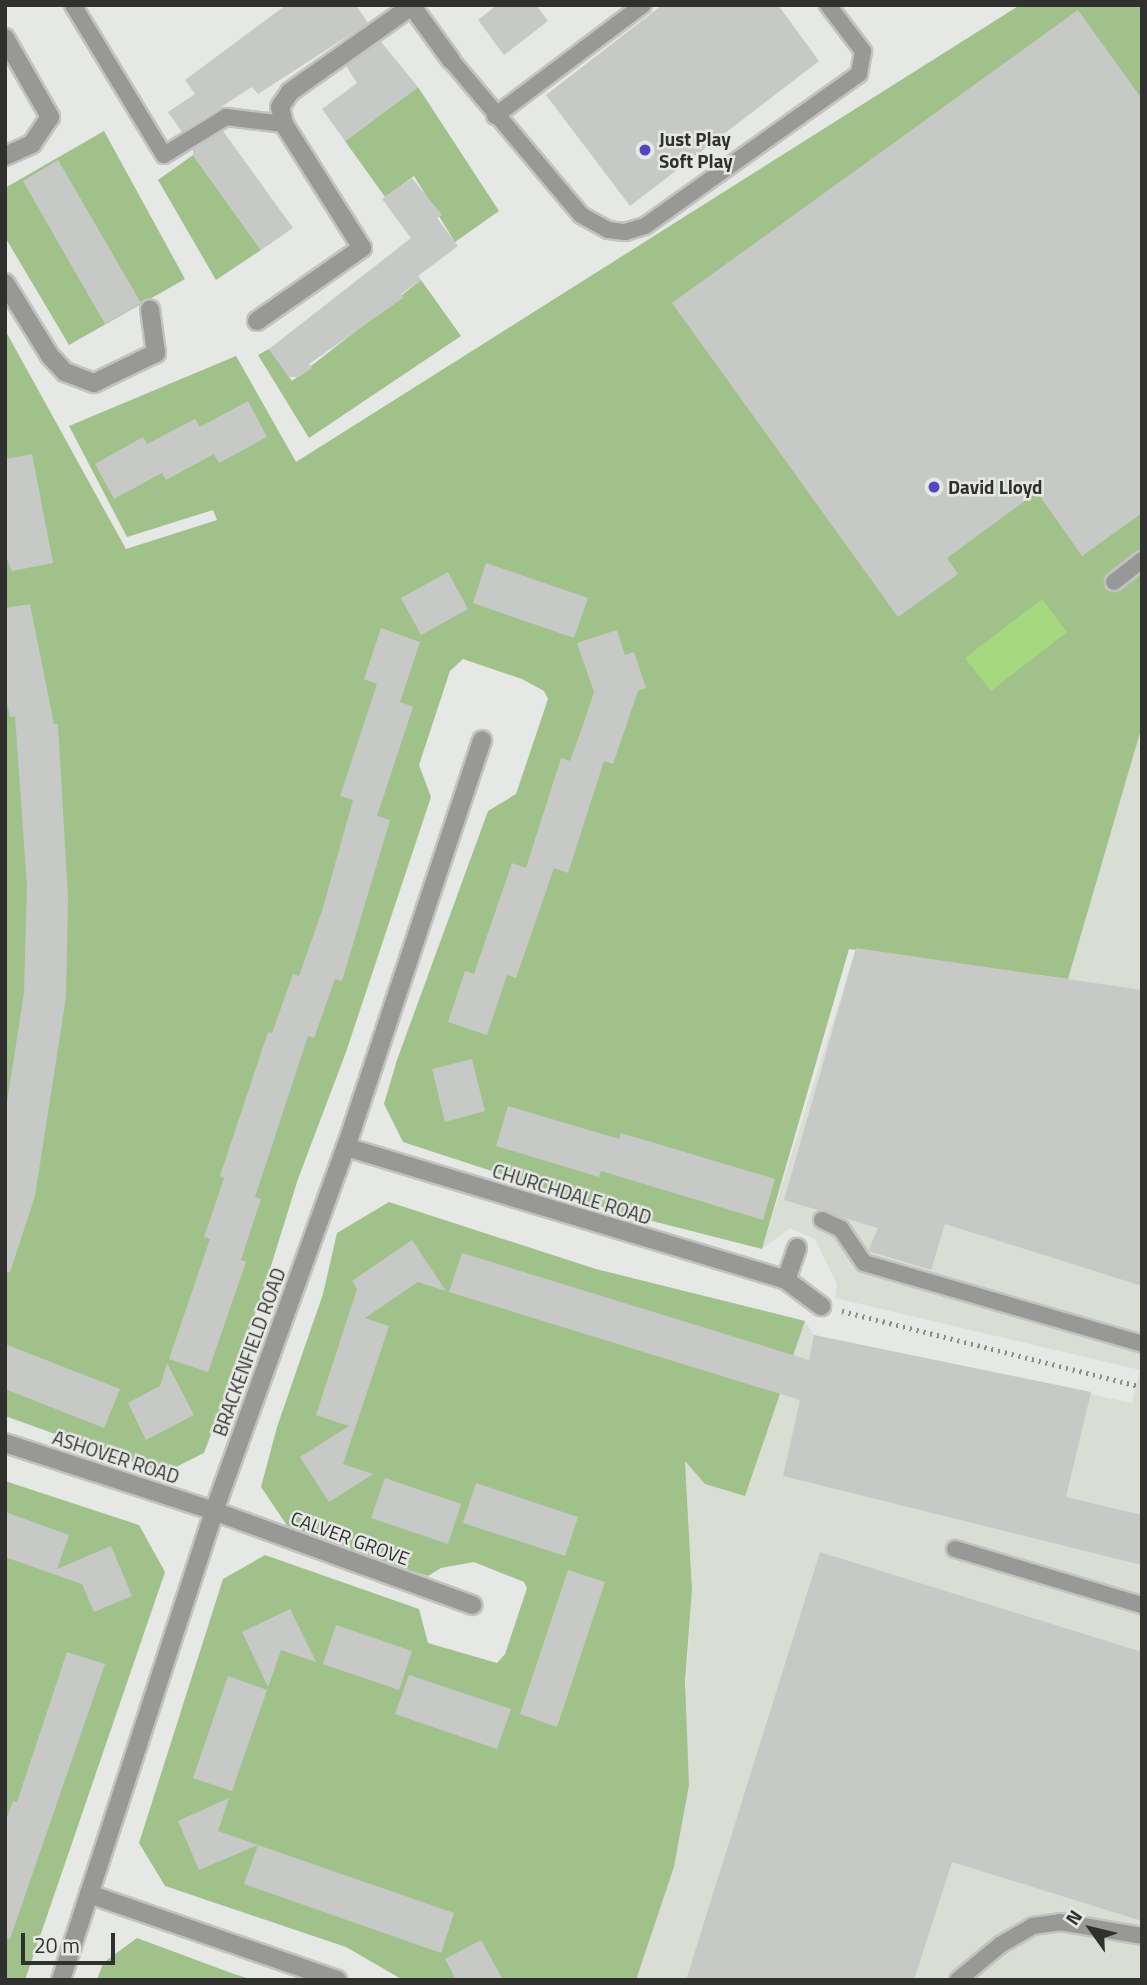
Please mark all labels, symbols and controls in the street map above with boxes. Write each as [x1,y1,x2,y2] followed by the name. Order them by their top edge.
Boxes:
[659,128,733,172] place label: Just Play Soft Play
[637,142,653,158] marker: Just Play Soft Play
[948,476,1043,498] place label: David Lloyd
[926,479,942,495] marker: David Lloyd
[490,1159,654,1229] street label: CHURCHDALE ROAD
[208,1265,290,1439] street label: BRACKENFIELD ROAD
[50,1426,182,1488] street label: ASHOVER ROAD
[288,1506,412,1570] street label: CALVER GROVE
[1056,1894,1126,1964] north arrow
[1057,1903,1089,1931] text: N
[24,1918,119,1962] scale bar
[34,1929,80,1961] text: 20 m

